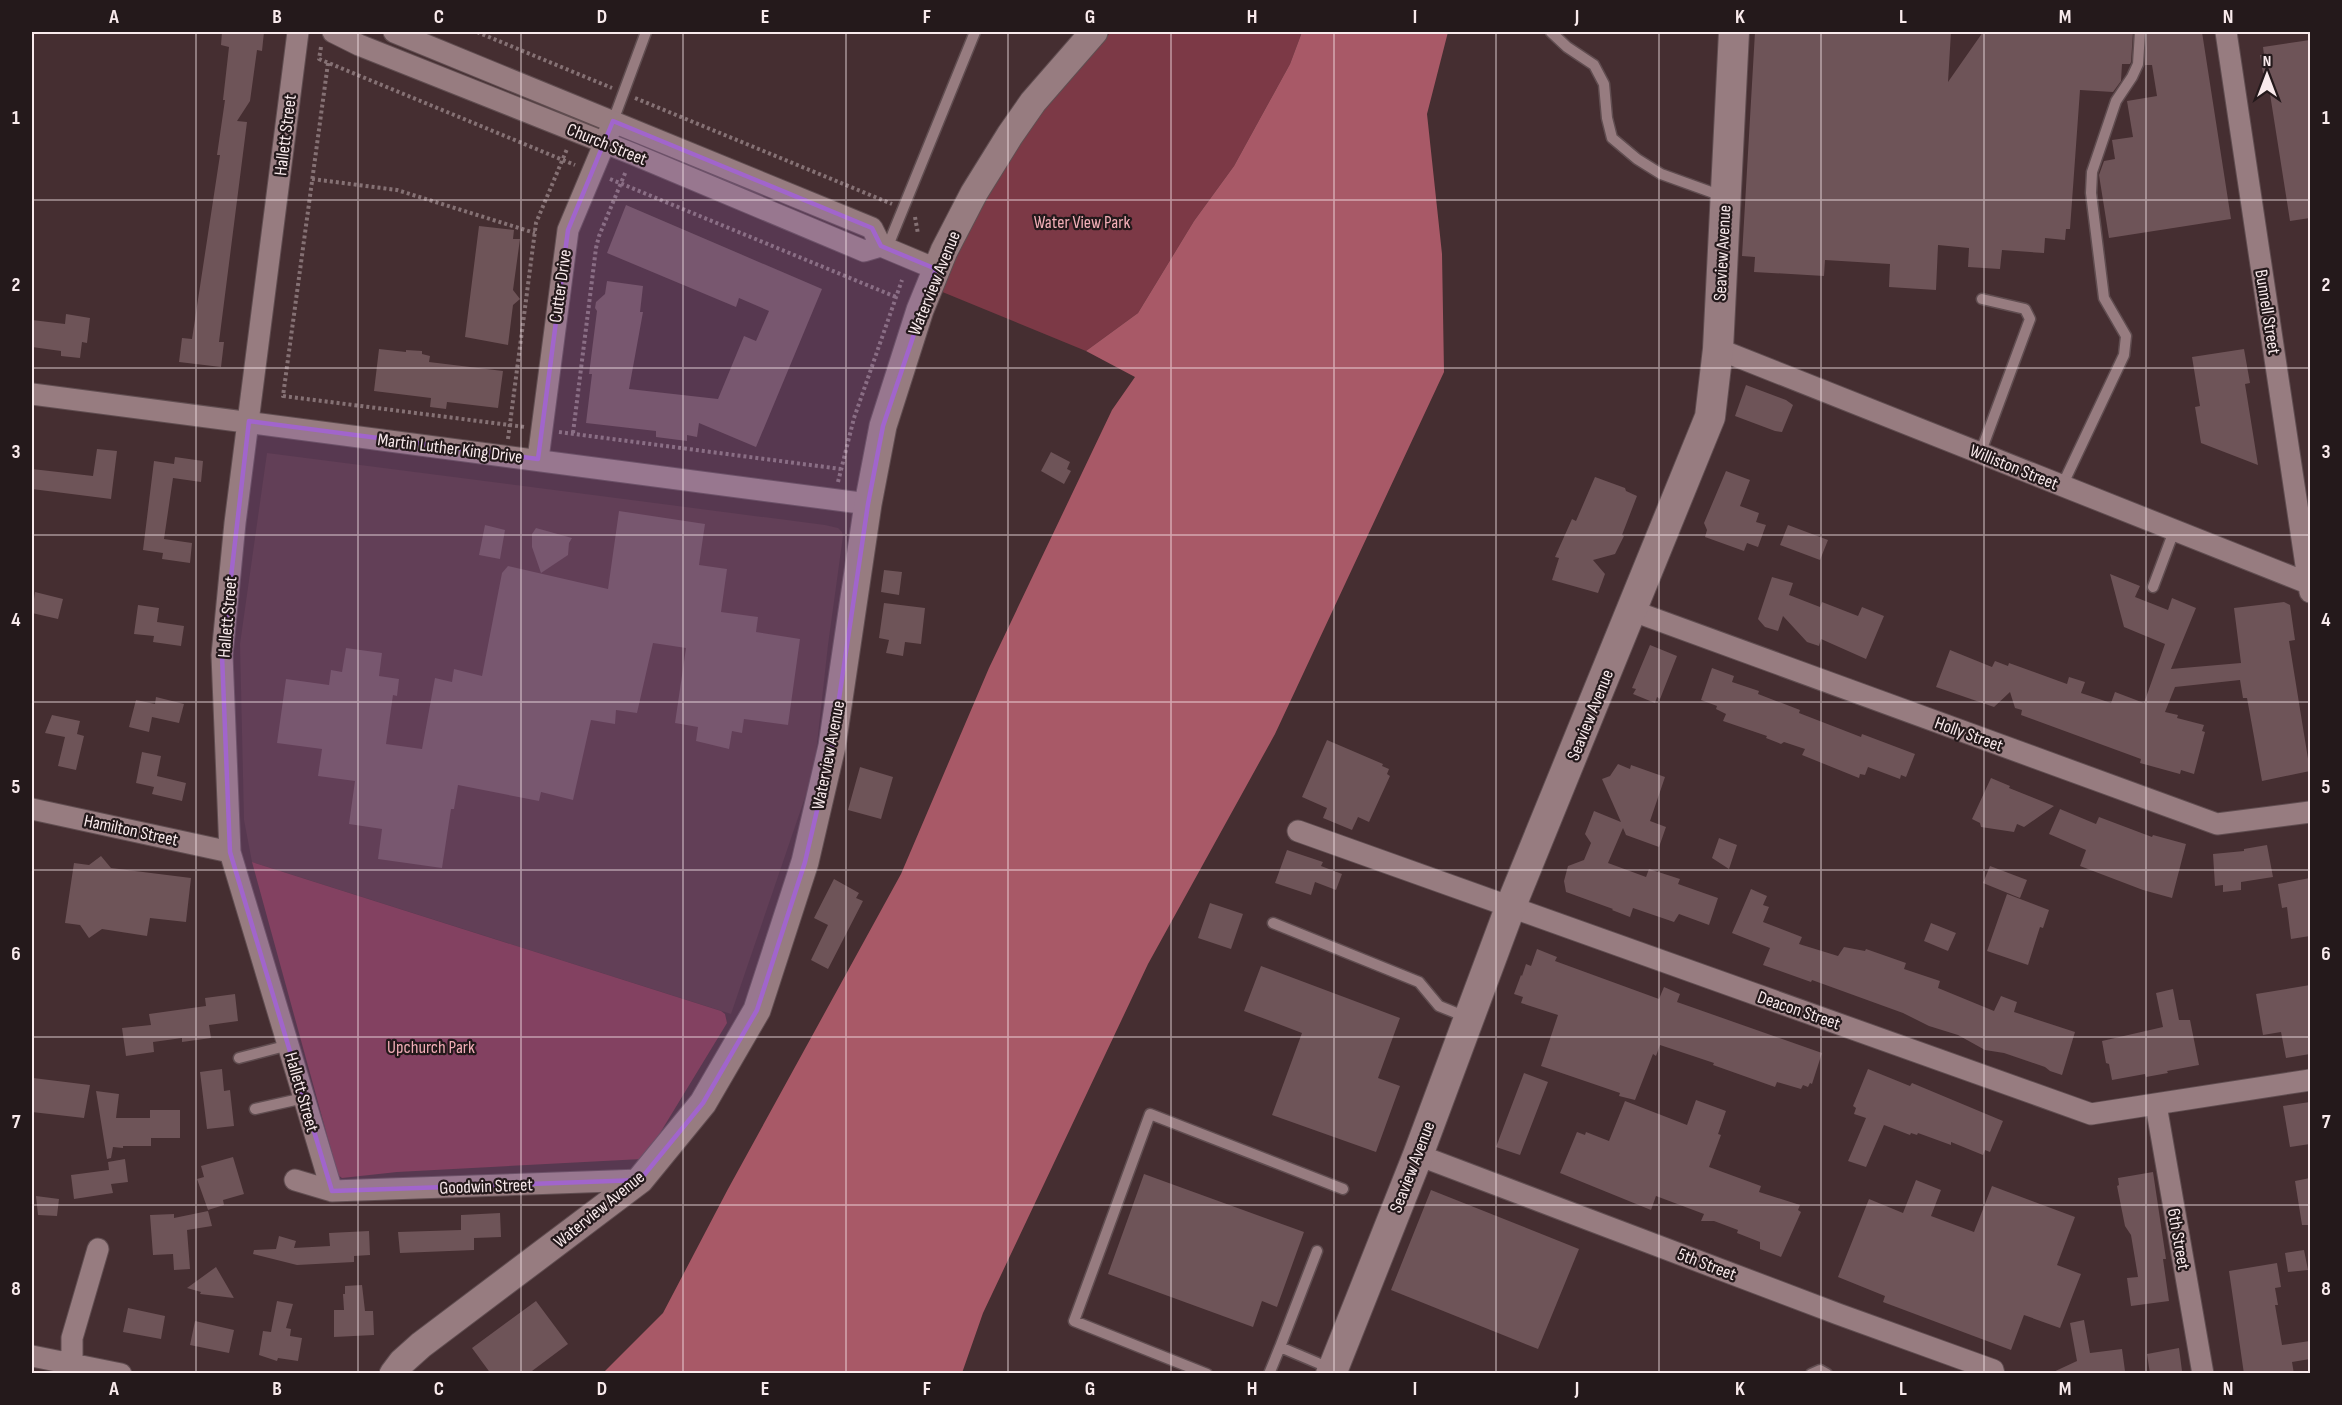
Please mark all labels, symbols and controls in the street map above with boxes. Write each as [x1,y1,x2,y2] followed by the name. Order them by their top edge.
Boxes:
[108,5,119,29] text: A
[272,5,282,29] text: B
[434,5,444,29] text: C
[597,5,607,29] text: D
[761,5,769,29] text: E
[923,5,931,29] text: F
[1085,5,1095,29] text: G
[1247,5,1257,29] text: H
[1413,5,1417,29] text: I
[1574,5,1579,29] text: J
[1735,5,1745,29] text: K
[1899,5,1907,29] text: L
[2059,5,2071,29] text: M
[2223,5,2233,29] text: N
[2237,45,2297,105] north arrow
[2263,52,2271,71] text: N
[270,93,301,177] street label: Hallett Street
[12,106,20,130] text: 1
[2322,106,2330,130] text: 1
[564,119,650,170] street label: Church Street
[1709,204,1736,302] street label: Seaview Avenue
[1034,212,1130,233] park label: Water View Park
[904,228,965,338] street label: Waterview Avenue
[545,248,576,324] street label: Cutter Drive
[2250,268,2285,357] street label: Bunnell Street
[12,273,20,297] text: 2
[2322,273,2330,297] text: 2
[376,429,524,468] street label: Martin Luther King Drive
[12,440,21,464] text: 3
[1967,440,2061,495] street label: Williston Street
[2322,440,2331,464] text: 3
[213,575,242,659] street label: Hallett Street
[11,608,21,632] text: 4
[2321,608,2331,632] text: 4
[1563,667,1618,764] street label: Seaview Avenue
[808,699,849,811] street label: Waterview Avenue
[1932,712,2006,757] street label: Holly Street
[12,775,21,799] text: 5
[2322,775,2331,799] text: 5
[82,810,180,851] street label: Hamilton Street
[11,942,21,966] text: 6
[2321,942,2331,966] text: 6
[1755,987,1843,1035] street label: Deacon Street
[387,1037,475,1058] park label: Upchurch Park
[280,1050,323,1135] street label: Hallett Street
[12,1110,21,1134] text: 7
[2322,1110,2331,1134] text: 7
[1385,1119,1440,1216] street label: Seaview Avenue
[550,1166,649,1252] street label: Waterview Avenue
[439,1174,534,1199] street label: Goodwin Street
[2163,1207,2194,1272] street label: 6th Street
[1674,1244,1740,1285] street label: 5th Street
[11,1277,21,1301] text: 8
[2321,1277,2331,1301] text: 8
[108,1377,119,1401] text: A
[272,1377,282,1401] text: B
[434,1377,444,1401] text: C
[597,1377,607,1401] text: D
[761,1377,769,1401] text: E
[923,1377,931,1401] text: F
[1085,1377,1095,1401] text: G
[1247,1377,1257,1401] text: H
[1413,1377,1417,1401] text: I
[1574,1377,1579,1401] text: J
[1735,1377,1745,1401] text: K
[1899,1377,1907,1401] text: L
[2059,1377,2071,1401] text: M
[2223,1377,2233,1401] text: N

